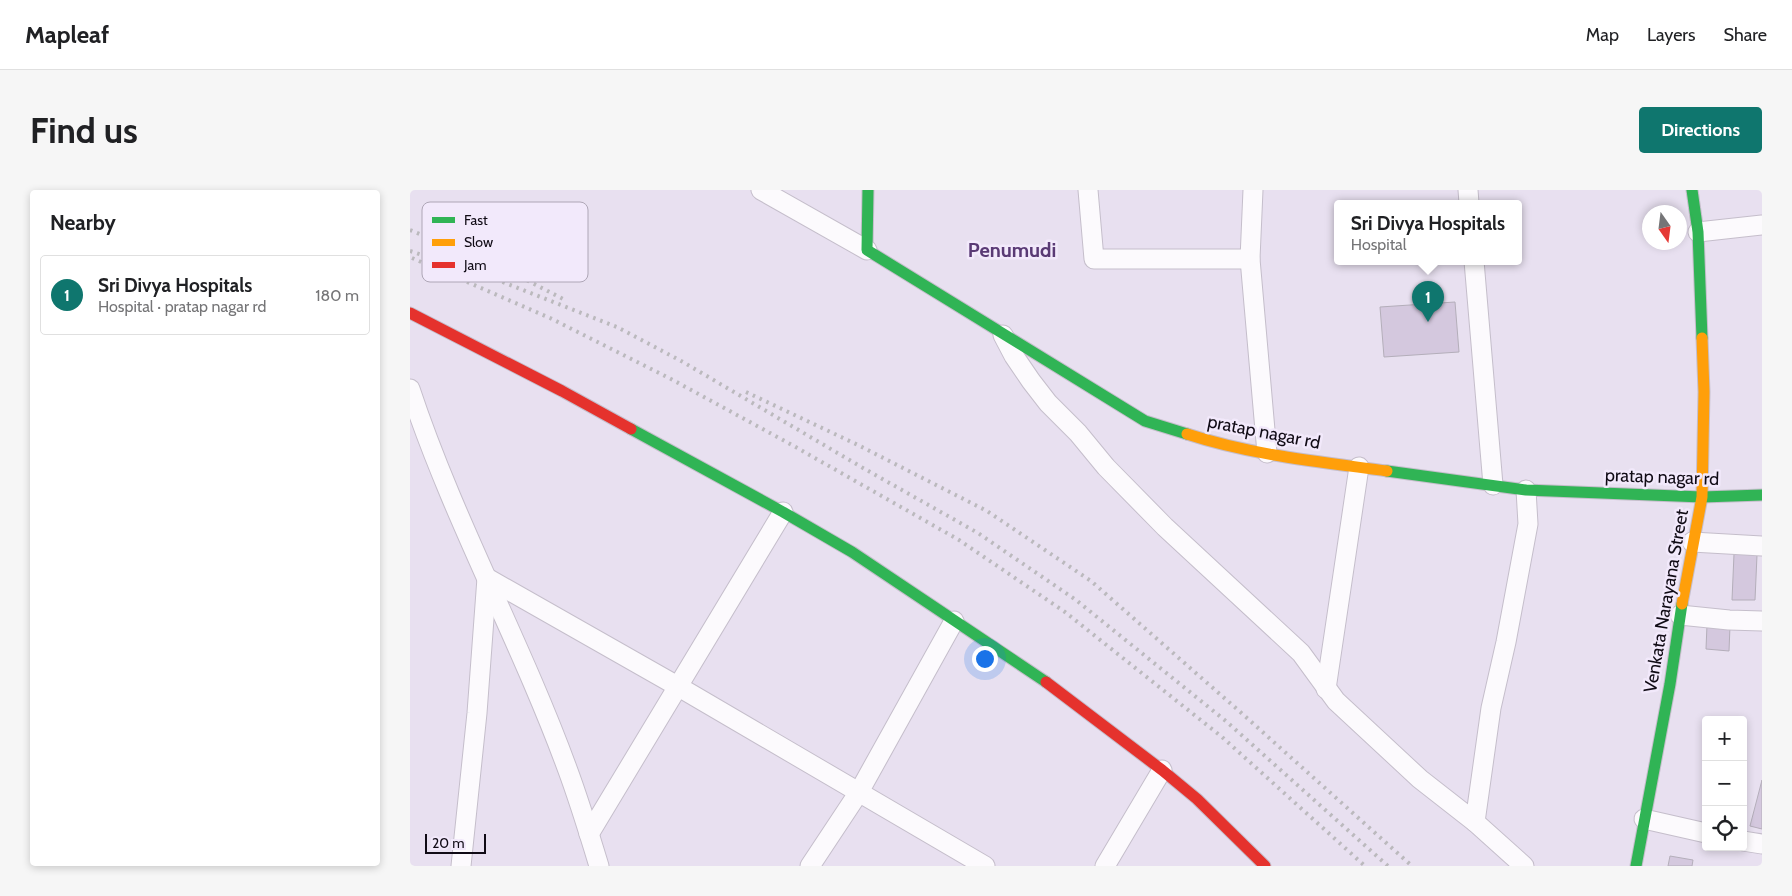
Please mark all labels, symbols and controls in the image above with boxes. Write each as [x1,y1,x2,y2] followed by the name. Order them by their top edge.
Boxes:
[25,20,109,49] text: Mapleaf
[1586,24,1619,46] text: Map
[1647,24,1696,46] text: Layers
[1724,24,1767,46] text: Share
[1639,107,1762,153] button: Directions
[30,109,138,152] text: Find us
[1334,200,1522,265] popup
[422,202,588,282] legend
[1642,205,1687,250] north arrow
[50,210,116,235] text: Nearby
[464,211,488,229] text: Fast
[1351,212,1505,235] text: Sri Divya Hospitals
[464,233,493,251] text: Slow
[1351,235,1407,254] text: Hospital
[968,238,1056,262] district label: Penumudi
[463,256,486,274] text: Jam
[98,274,252,297] text: Sri Divya Hospitals
[1412,281,1444,322] pin: 1
[64,286,70,305] text: 1
[315,286,359,305] text: 180 m
[98,297,266,316] text: Hospital · pratap nagar rd
[1206,410,1322,454] street label: pratap nagar rd
[1604,464,1720,490] street label: pratap nagar rd
[1639,508,1693,694] street label: Venkata Narayana Street
[972,646,998,672] your location
[1702,716,1747,851] map controls
[1702,716,1747,761] button: +
[1702,761,1747,806] button: −
[1702,806,1747,851] button: locate
[425,831,486,854] scale bar
[432,834,465,852] text: 20 m

